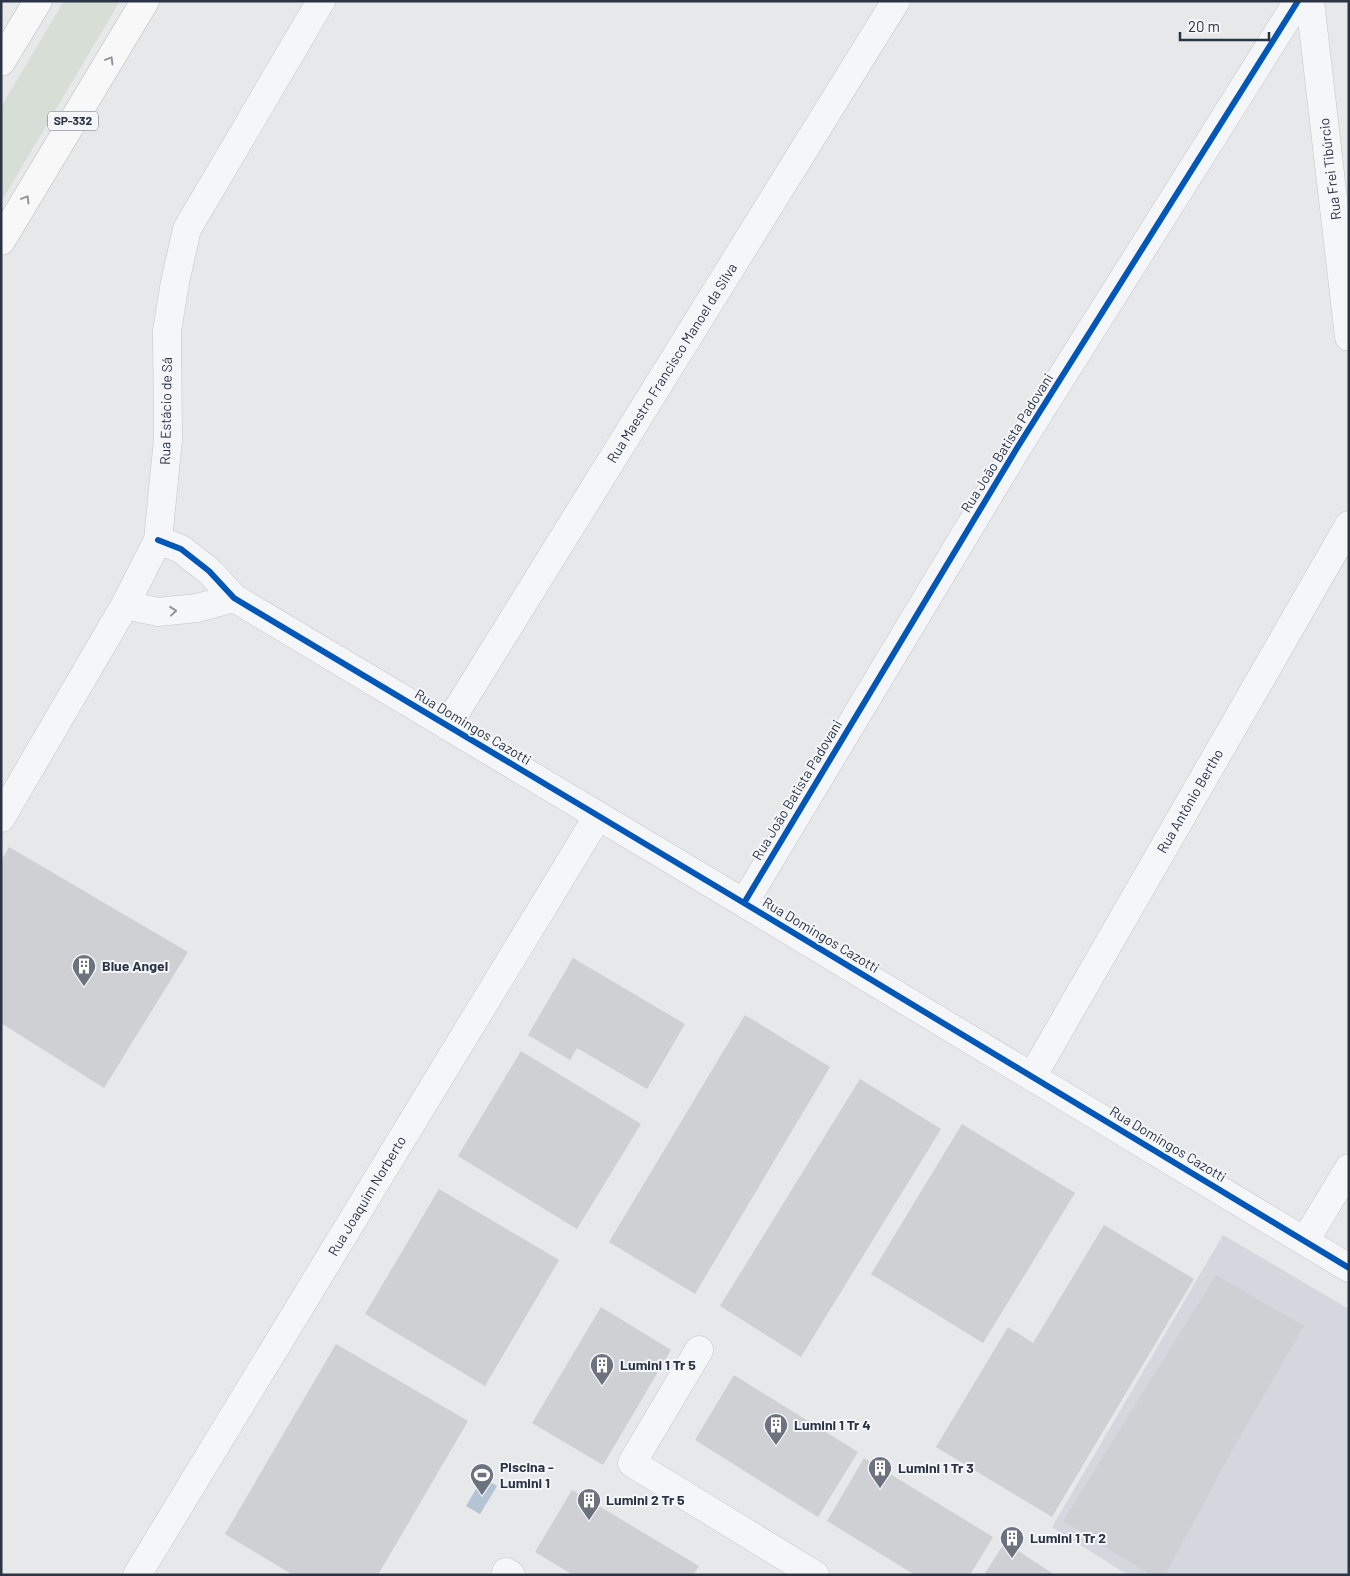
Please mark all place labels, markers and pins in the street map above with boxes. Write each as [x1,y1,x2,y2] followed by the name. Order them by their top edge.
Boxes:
[71,953,97,987] building icon: Blue Angel
[102,957,168,974] place label: Blue Angel
[589,1352,615,1386] building icon: Lumini 1 Tr 5
[620,1356,696,1373] place label: Lumini 1 Tr 5
[763,1412,789,1446] building icon: Lumini 1 Tr 4
[794,1416,871,1433] place label: Lumini 1 Tr 4
[867,1455,893,1489] building icon: Lumini 1 Tr 3
[500,1458,554,1491] place label: Piscina - Lumini 1
[898,1459,974,1476] place label: Lumini 1 Tr 3
[469,1462,495,1496] sports icon: Piscina - Lumini 1
[576,1487,602,1521] building icon: Lumini 2 Tr 5
[606,1491,685,1508] place label: Lumini 2 Tr 5
[999,1525,1025,1559] building icon: Lumini 1 Tr 2
[1030,1529,1106,1546] place label: Lumini 1 Tr 2

